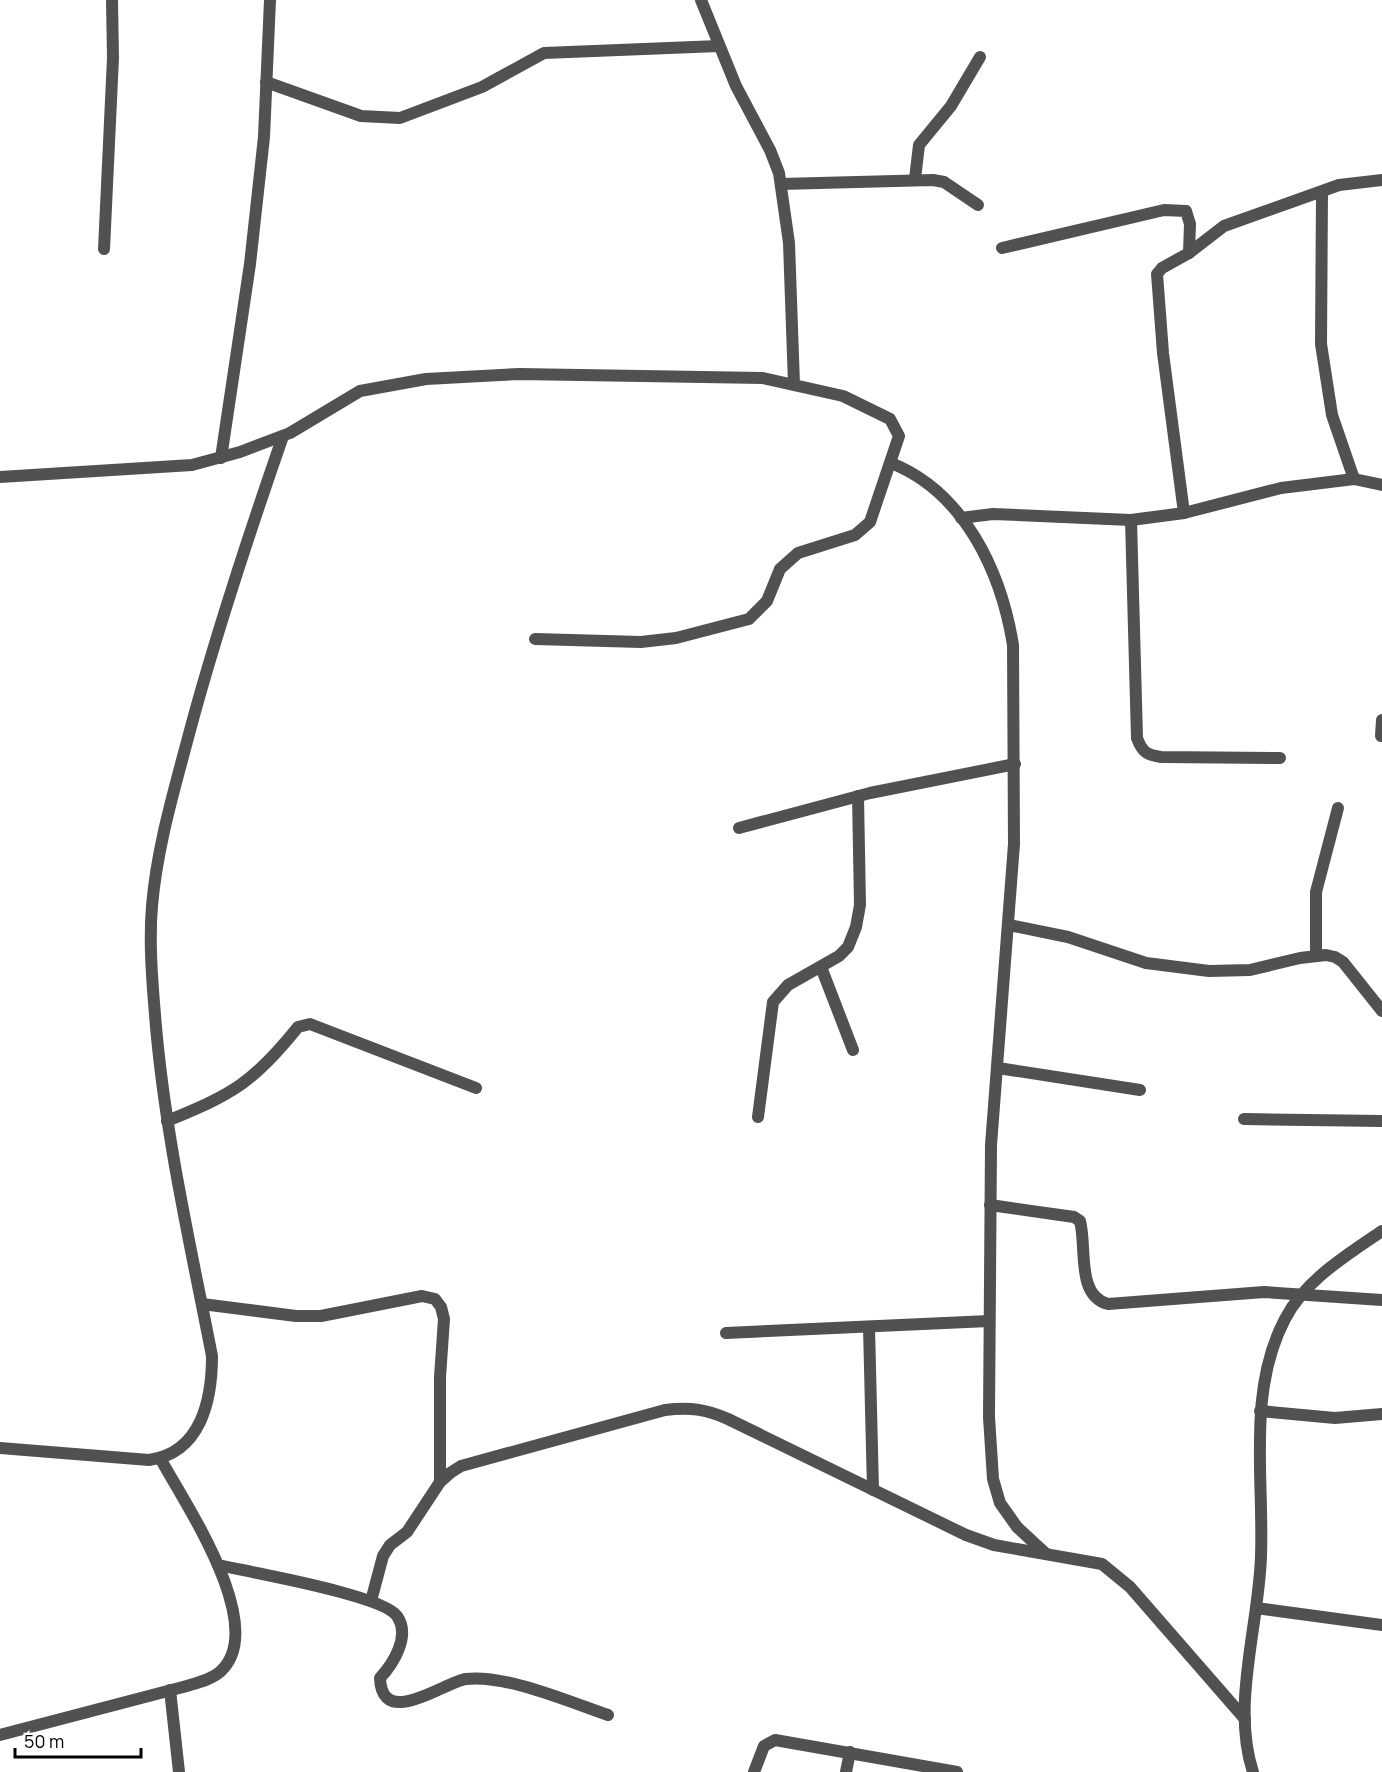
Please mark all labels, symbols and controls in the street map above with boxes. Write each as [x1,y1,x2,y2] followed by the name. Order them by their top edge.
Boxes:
[15,1721,141,1759] scale bar
[24,1729,64,1753] text: 50 m

